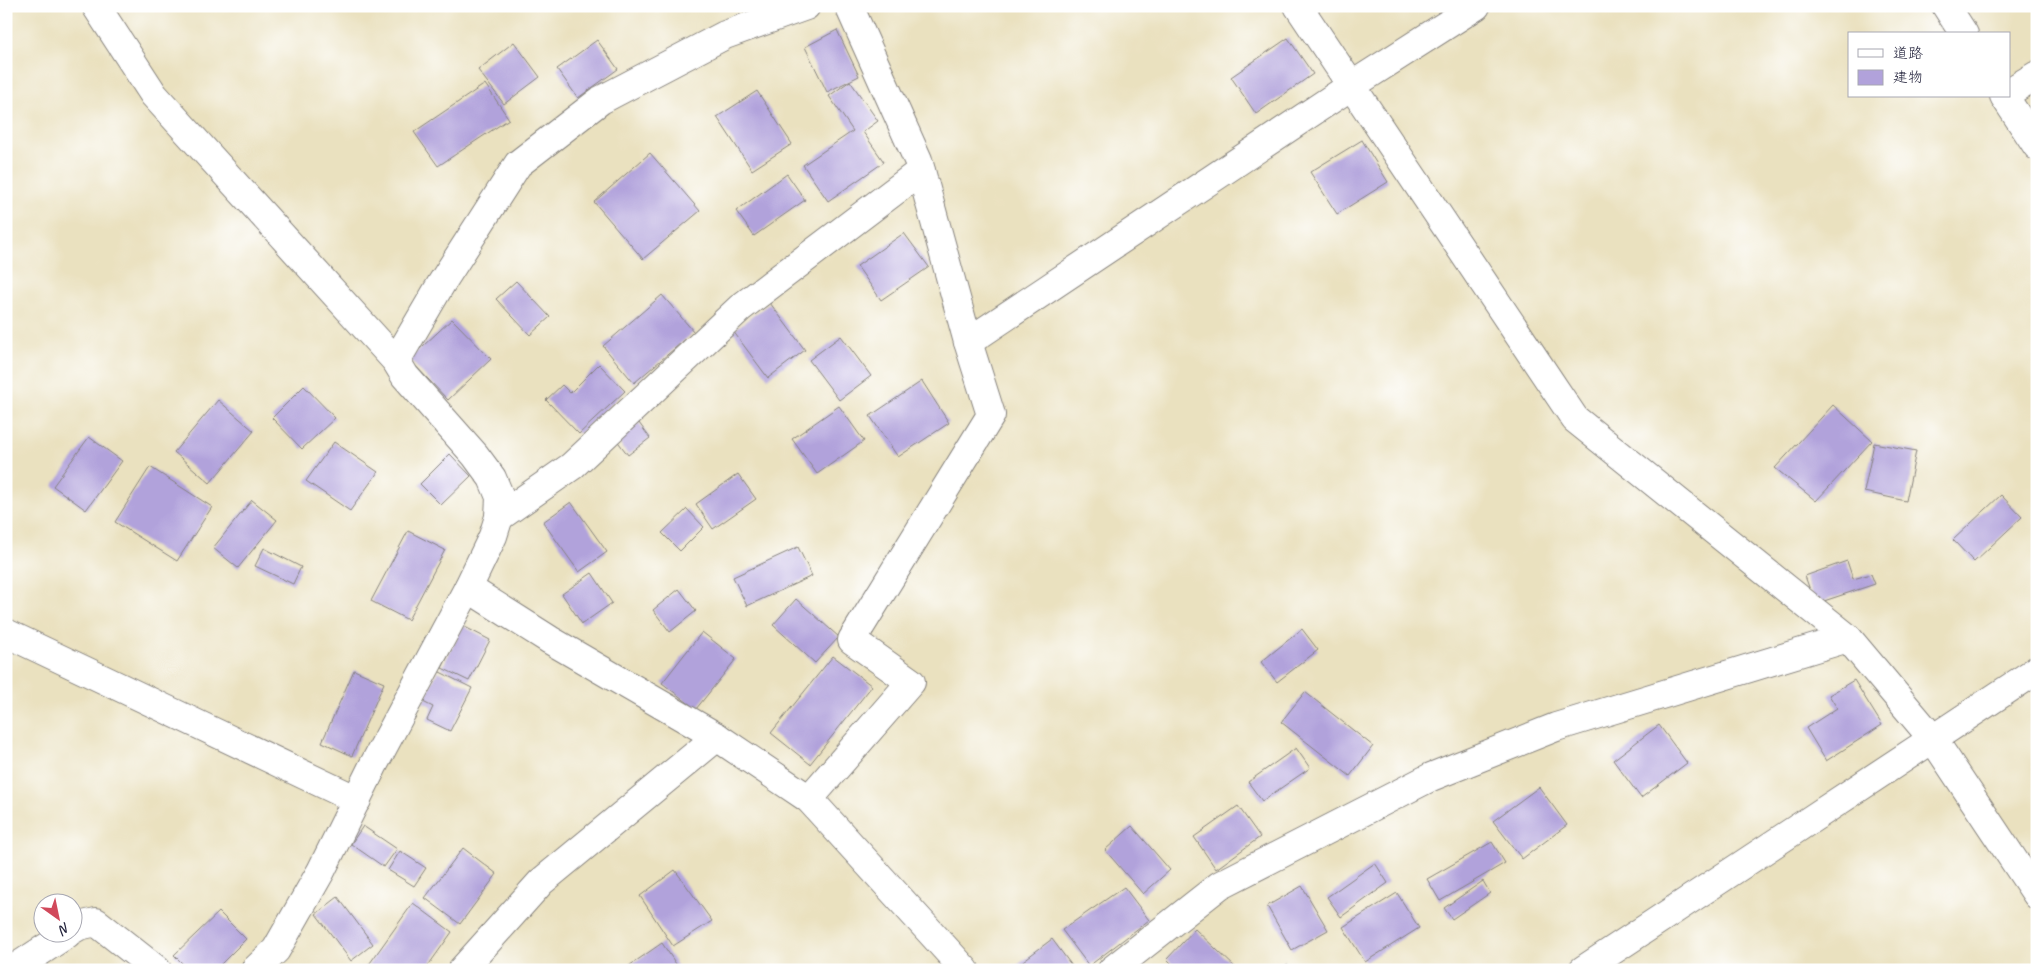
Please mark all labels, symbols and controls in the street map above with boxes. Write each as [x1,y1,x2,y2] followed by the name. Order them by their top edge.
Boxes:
[1848,32,2010,98] legend
[1893,44,1923,63] text: 道路
[1893,68,1923,87] text: 建物
[32,894,82,944] north arrow
[55,919,73,939] text: N

